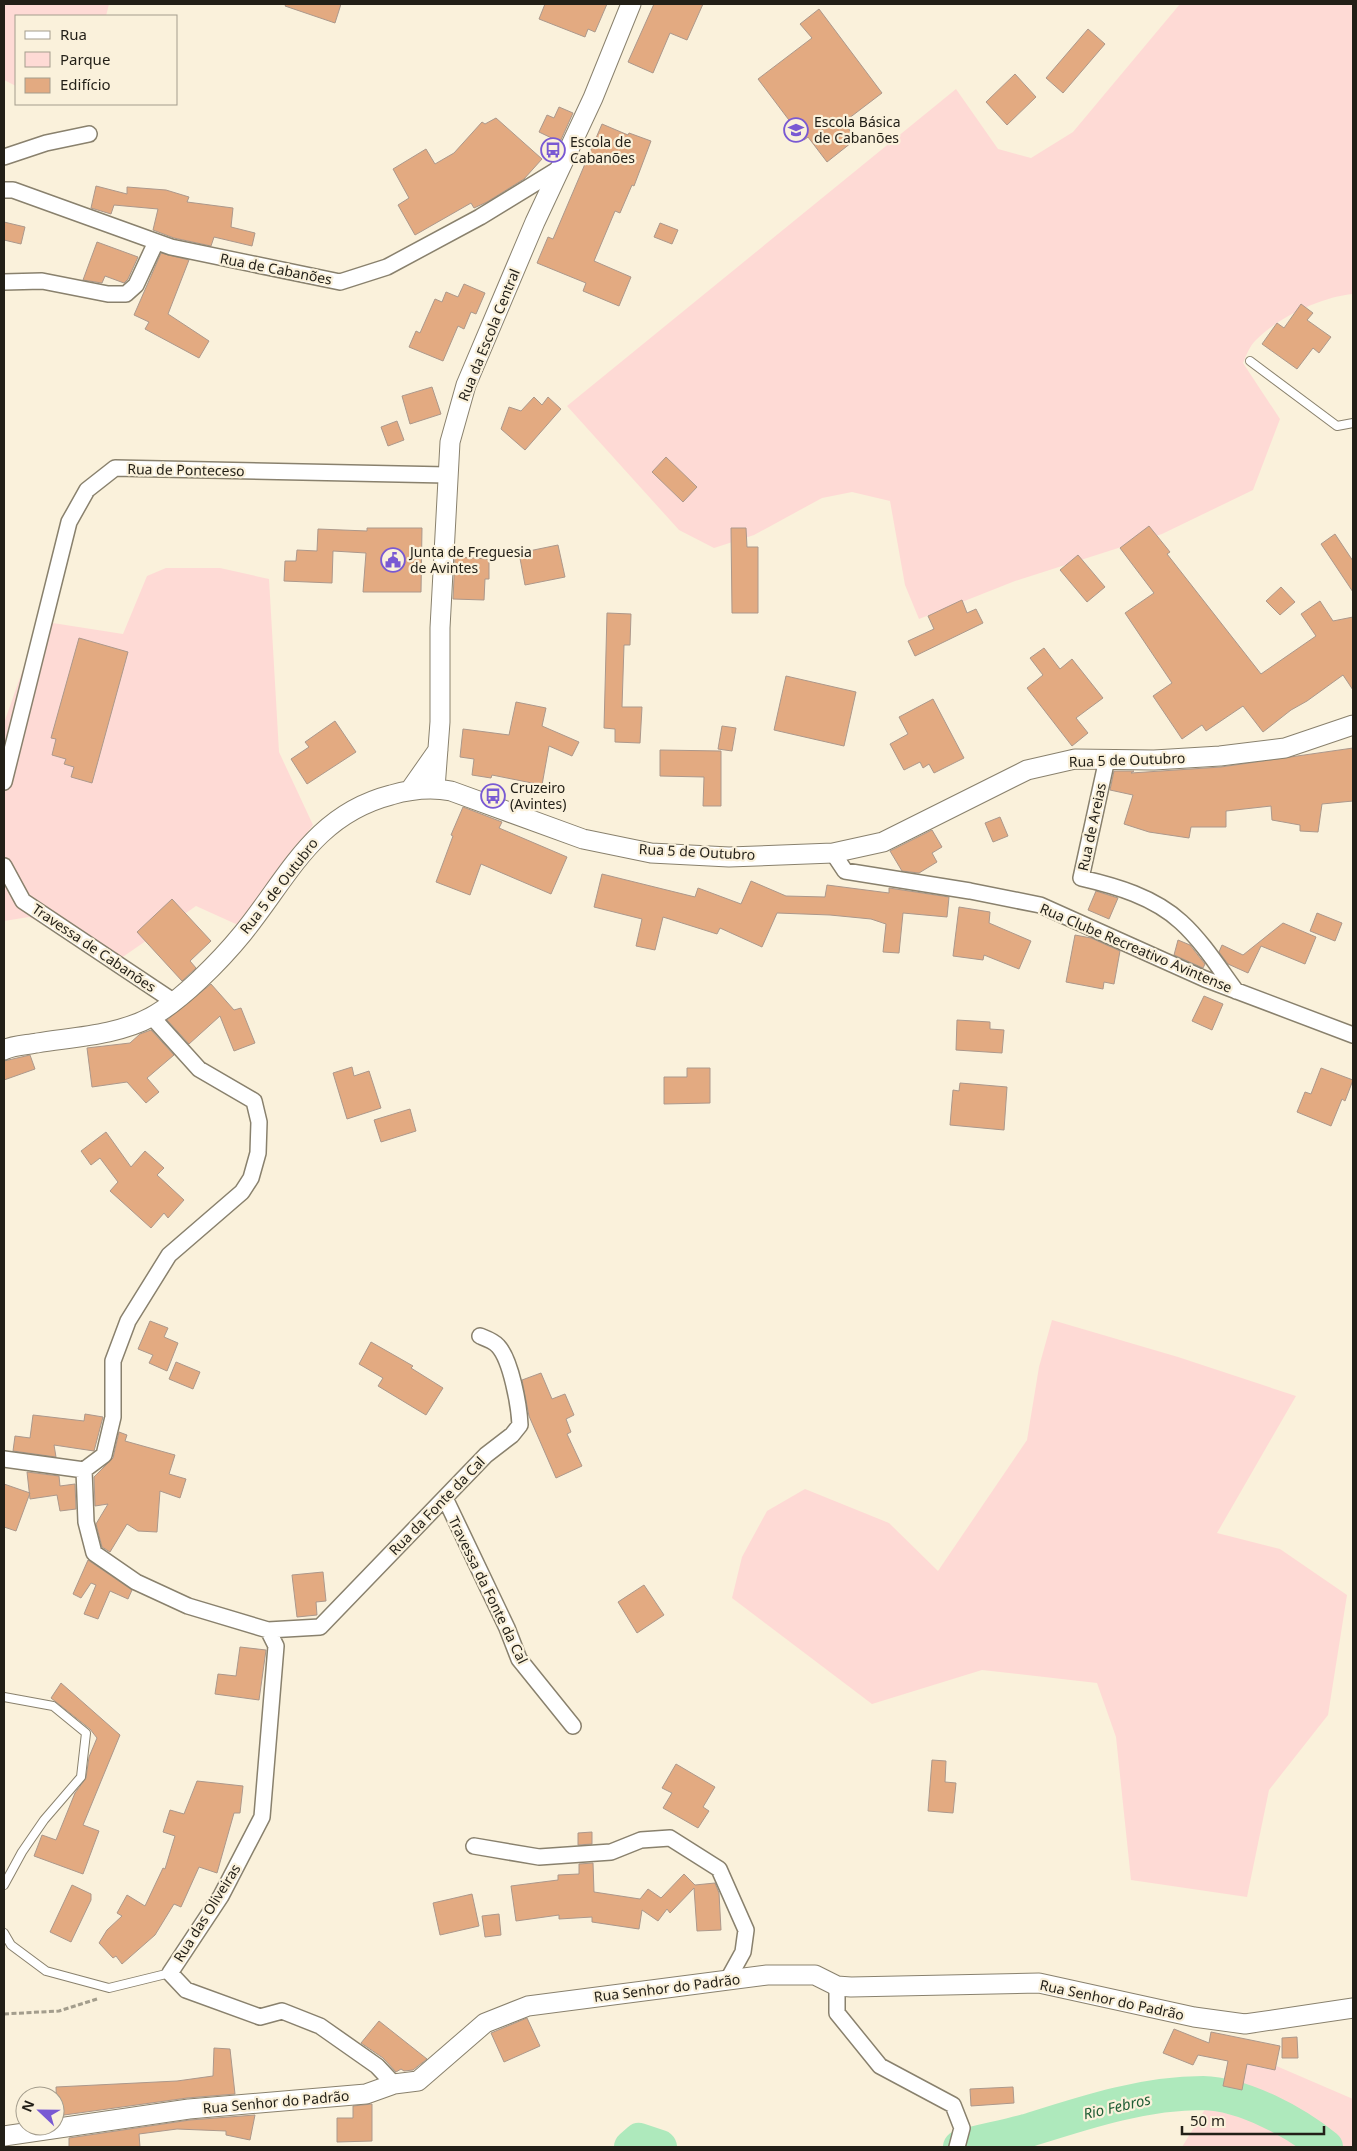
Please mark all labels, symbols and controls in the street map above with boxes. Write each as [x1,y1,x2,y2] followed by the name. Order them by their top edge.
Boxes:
[15,15,178,105] legend
[60,24,87,44] text: Rua
[60,49,110,69] text: Parque
[60,74,111,94] text: Edifício
[814,112,901,147] place label: Escola Básica de Cabanões
[783,117,809,143] school or university icon: Escola Básica de Cabanões
[570,132,635,167] place label: Escola de Cabanões
[540,137,566,163] bus stop icon: Escola de Cabanões
[218,248,334,289] street label: Rua de Cabanões
[453,266,524,404] street label: Rua da Escola Central
[127,459,245,480] street label: Rua de Ponteceso
[408,542,532,577] place label: Junta de Freguesia de Avintes
[380,547,406,573] public building icon: Junta de Freguesia de Avintes
[1068,748,1186,771] street label: Rua 5 de Outubro
[510,778,566,813] place label: Cruzeiro (Avintes)
[1073,781,1110,873] street label: Rua de Areias
[480,783,506,809] bus stop icon: Cruzeiro (Avintes)
[235,834,322,937] street label: Rua 5 de Outubro
[638,839,756,864] street label: Rua 5 de Outubro
[1037,898,1235,997] street label: Rua Clube Recreativo Avintense
[29,899,160,996] street label: Travessa de Cabanões
[385,1452,489,1559] street label: Rua da Fonte da Cal
[444,1513,532,1667] street label: Travessa da Fonte da Cal
[169,1860,245,1965] street label: Rua das Oliveiras
[593,1969,741,2006] street label: Rua Senhor do Padrão
[1038,1975,1186,2024] street label: Rua Senhor do Padrão
[15,2086,65,2136] north arrow
[202,2086,350,2117] street label: Rua Senhor do Padrão
[1081,2088,1153,2124] water label: Rio Febros
[17,2097,38,2115] text: N
[1182,2104,1324,2136] scale bar
[1190,2110,1225,2130] text: 50 m

